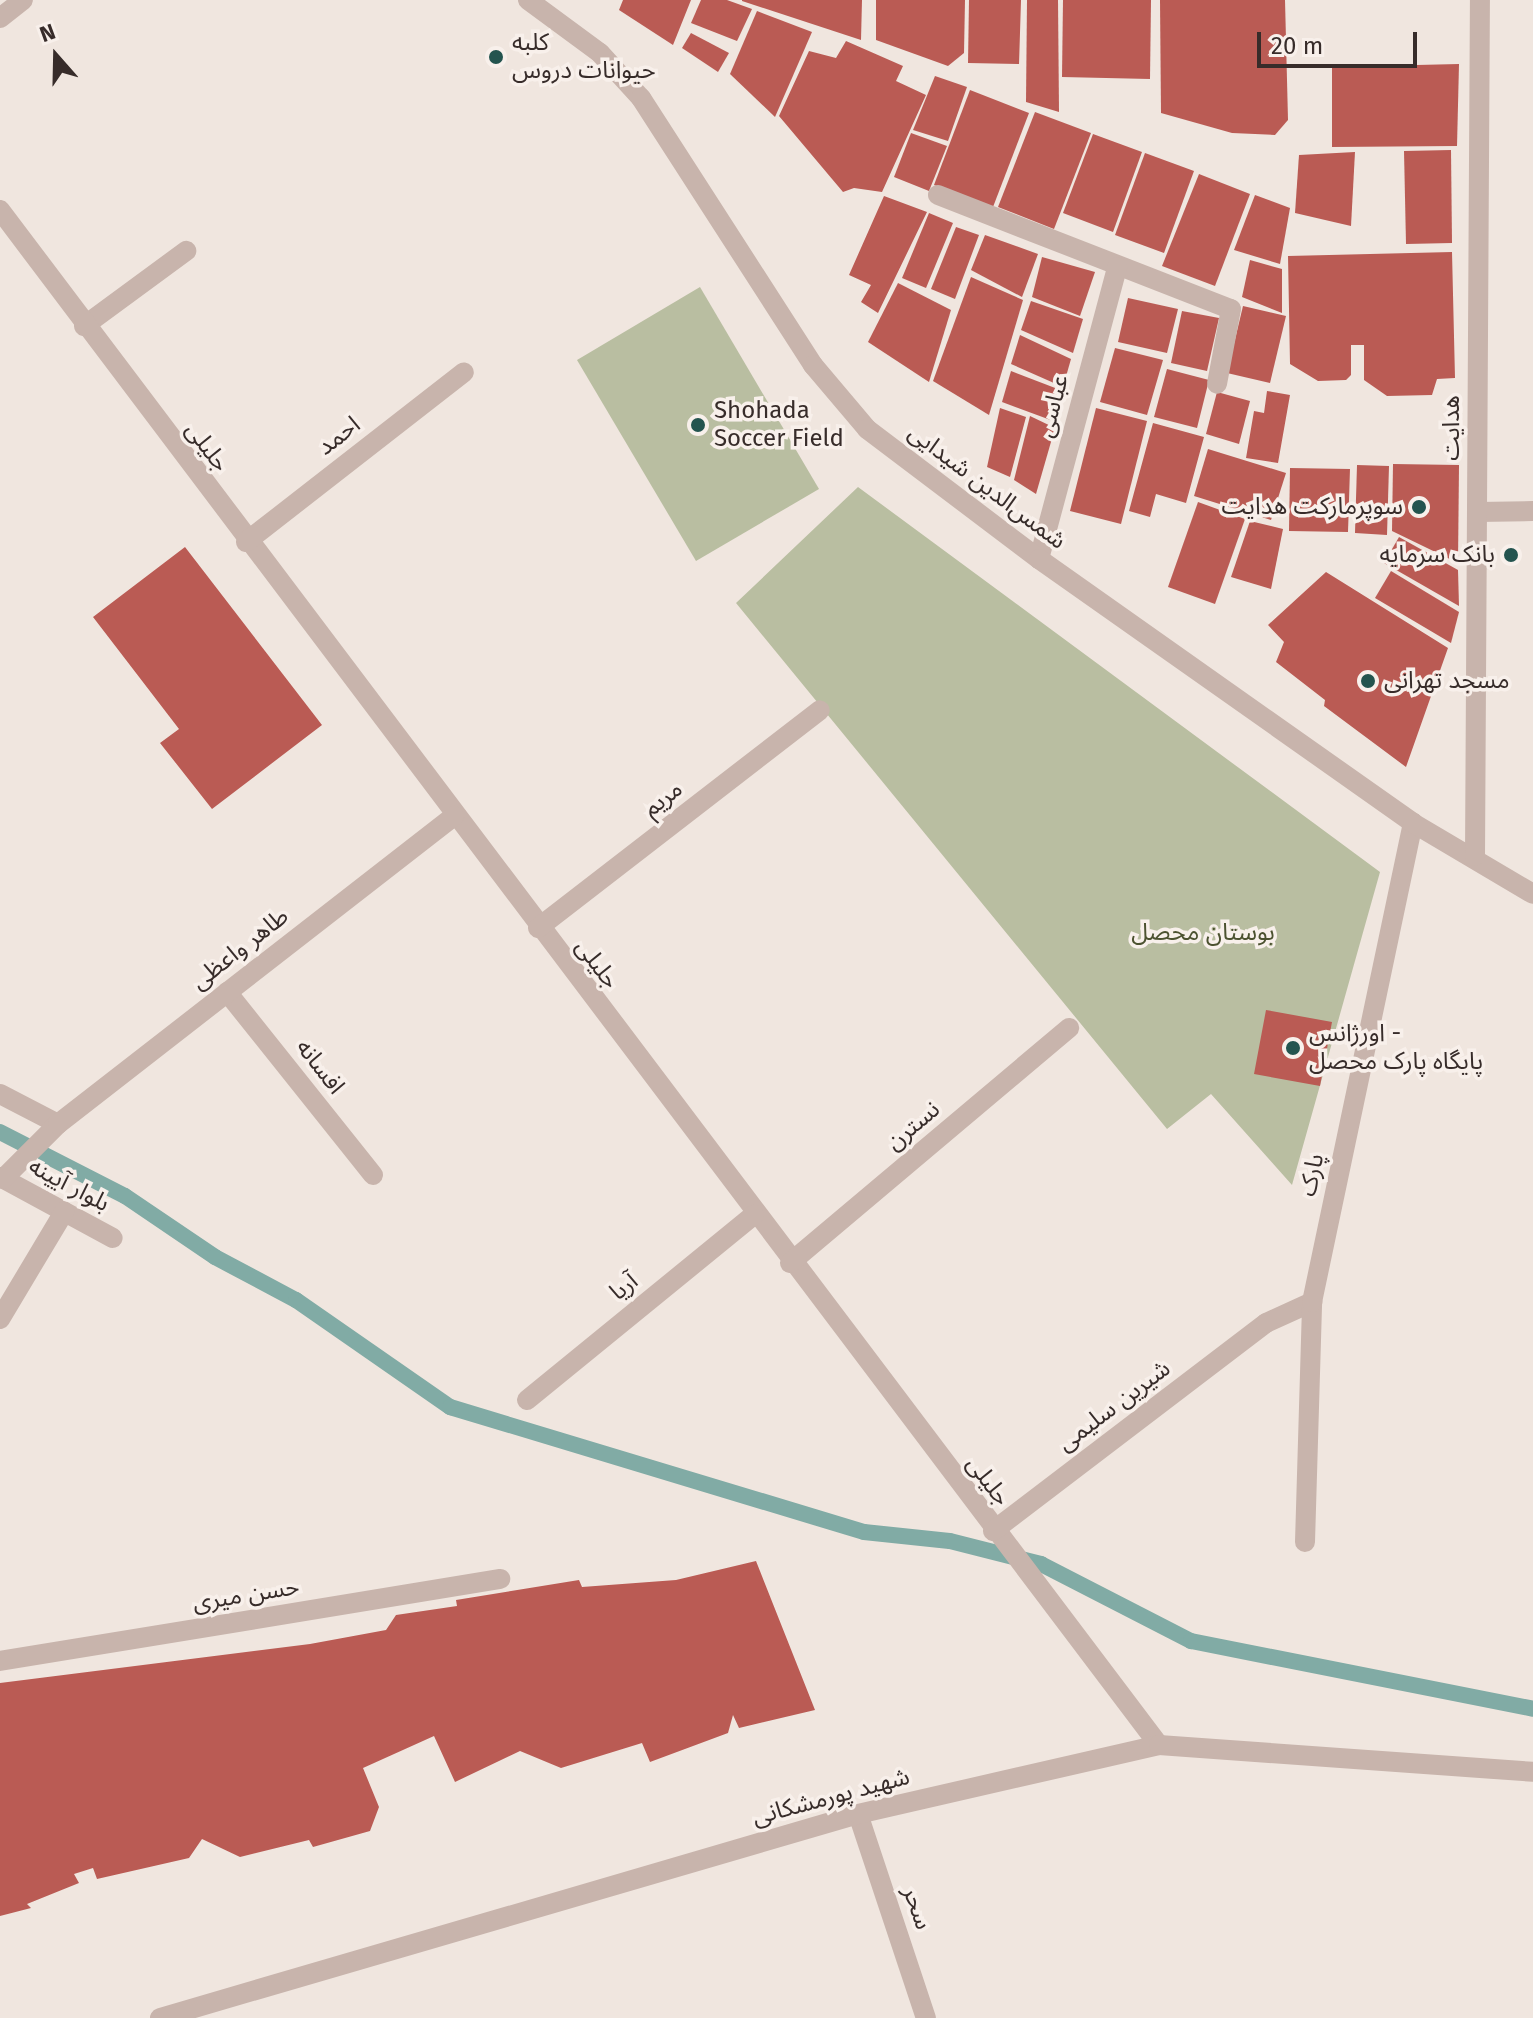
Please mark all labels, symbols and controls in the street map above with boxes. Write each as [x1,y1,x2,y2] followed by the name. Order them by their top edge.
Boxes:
[16,16,96,96] north arrow
[1261,16,1421,66] scale bar
[36,18,59,48] text: N
[512,29,656,85] place label: کلبه حیوانات دروس
[1271,32,1323,60] text: 20 m
[487,48,505,66] marker: کلبه حیوانات دروس
[1031,371,1075,441] street label: عباسی
[1438,395,1466,461] street label: هدایت
[714,397,844,453] place label: Shohada Soccer Field
[312,410,366,462] street label: احمد
[179,416,235,478] street label: جلیلی
[689,416,707,434] marker: Shohada Soccer Field
[902,418,1072,556] street label: شمس‌الدین شیدایی
[1222,493,1403,521] place label: سوپرمارکت هدایت
[1410,498,1428,516] marker: سوپرمارکت هدایت
[1380,541,1495,569] place label: بانک سرمایه
[1502,546,1520,564] marker: بانک سرمایه
[1384,667,1509,695] place label: مسجد تهرانی
[1359,672,1377,690] marker: مسجد تهرانی
[638,775,688,823] street label: مریم
[185,902,295,996] street label: طاهر واعظی
[1131,919,1275,947] park label: بوستان محصل
[569,933,625,995] street label: جلیلی
[1309,1020,1483,1076] place label: اورژانس - پایگاه پارک محصل
[290,1034,350,1100] street label: افسانه
[1284,1039,1302,1057] marker: اورژانس - پایگاه پارک محصل
[880,1095,946,1157] street label: نسترن
[1293,1151,1331,1199] street label: پارک
[24,1152,114,1218] street label: بلوار آیینه
[604,1267,644,1307] street label: آریا
[1052,1354,1176,1458] street label: شیرین سلیمی
[960,1450,1016,1512] street label: جلیلی
[191,1572,301,1618] street label: حسن میری
[749,1762,913,1832] street label: شهید پورمشکانی
[896,1883,938,1933] street label: سحر

